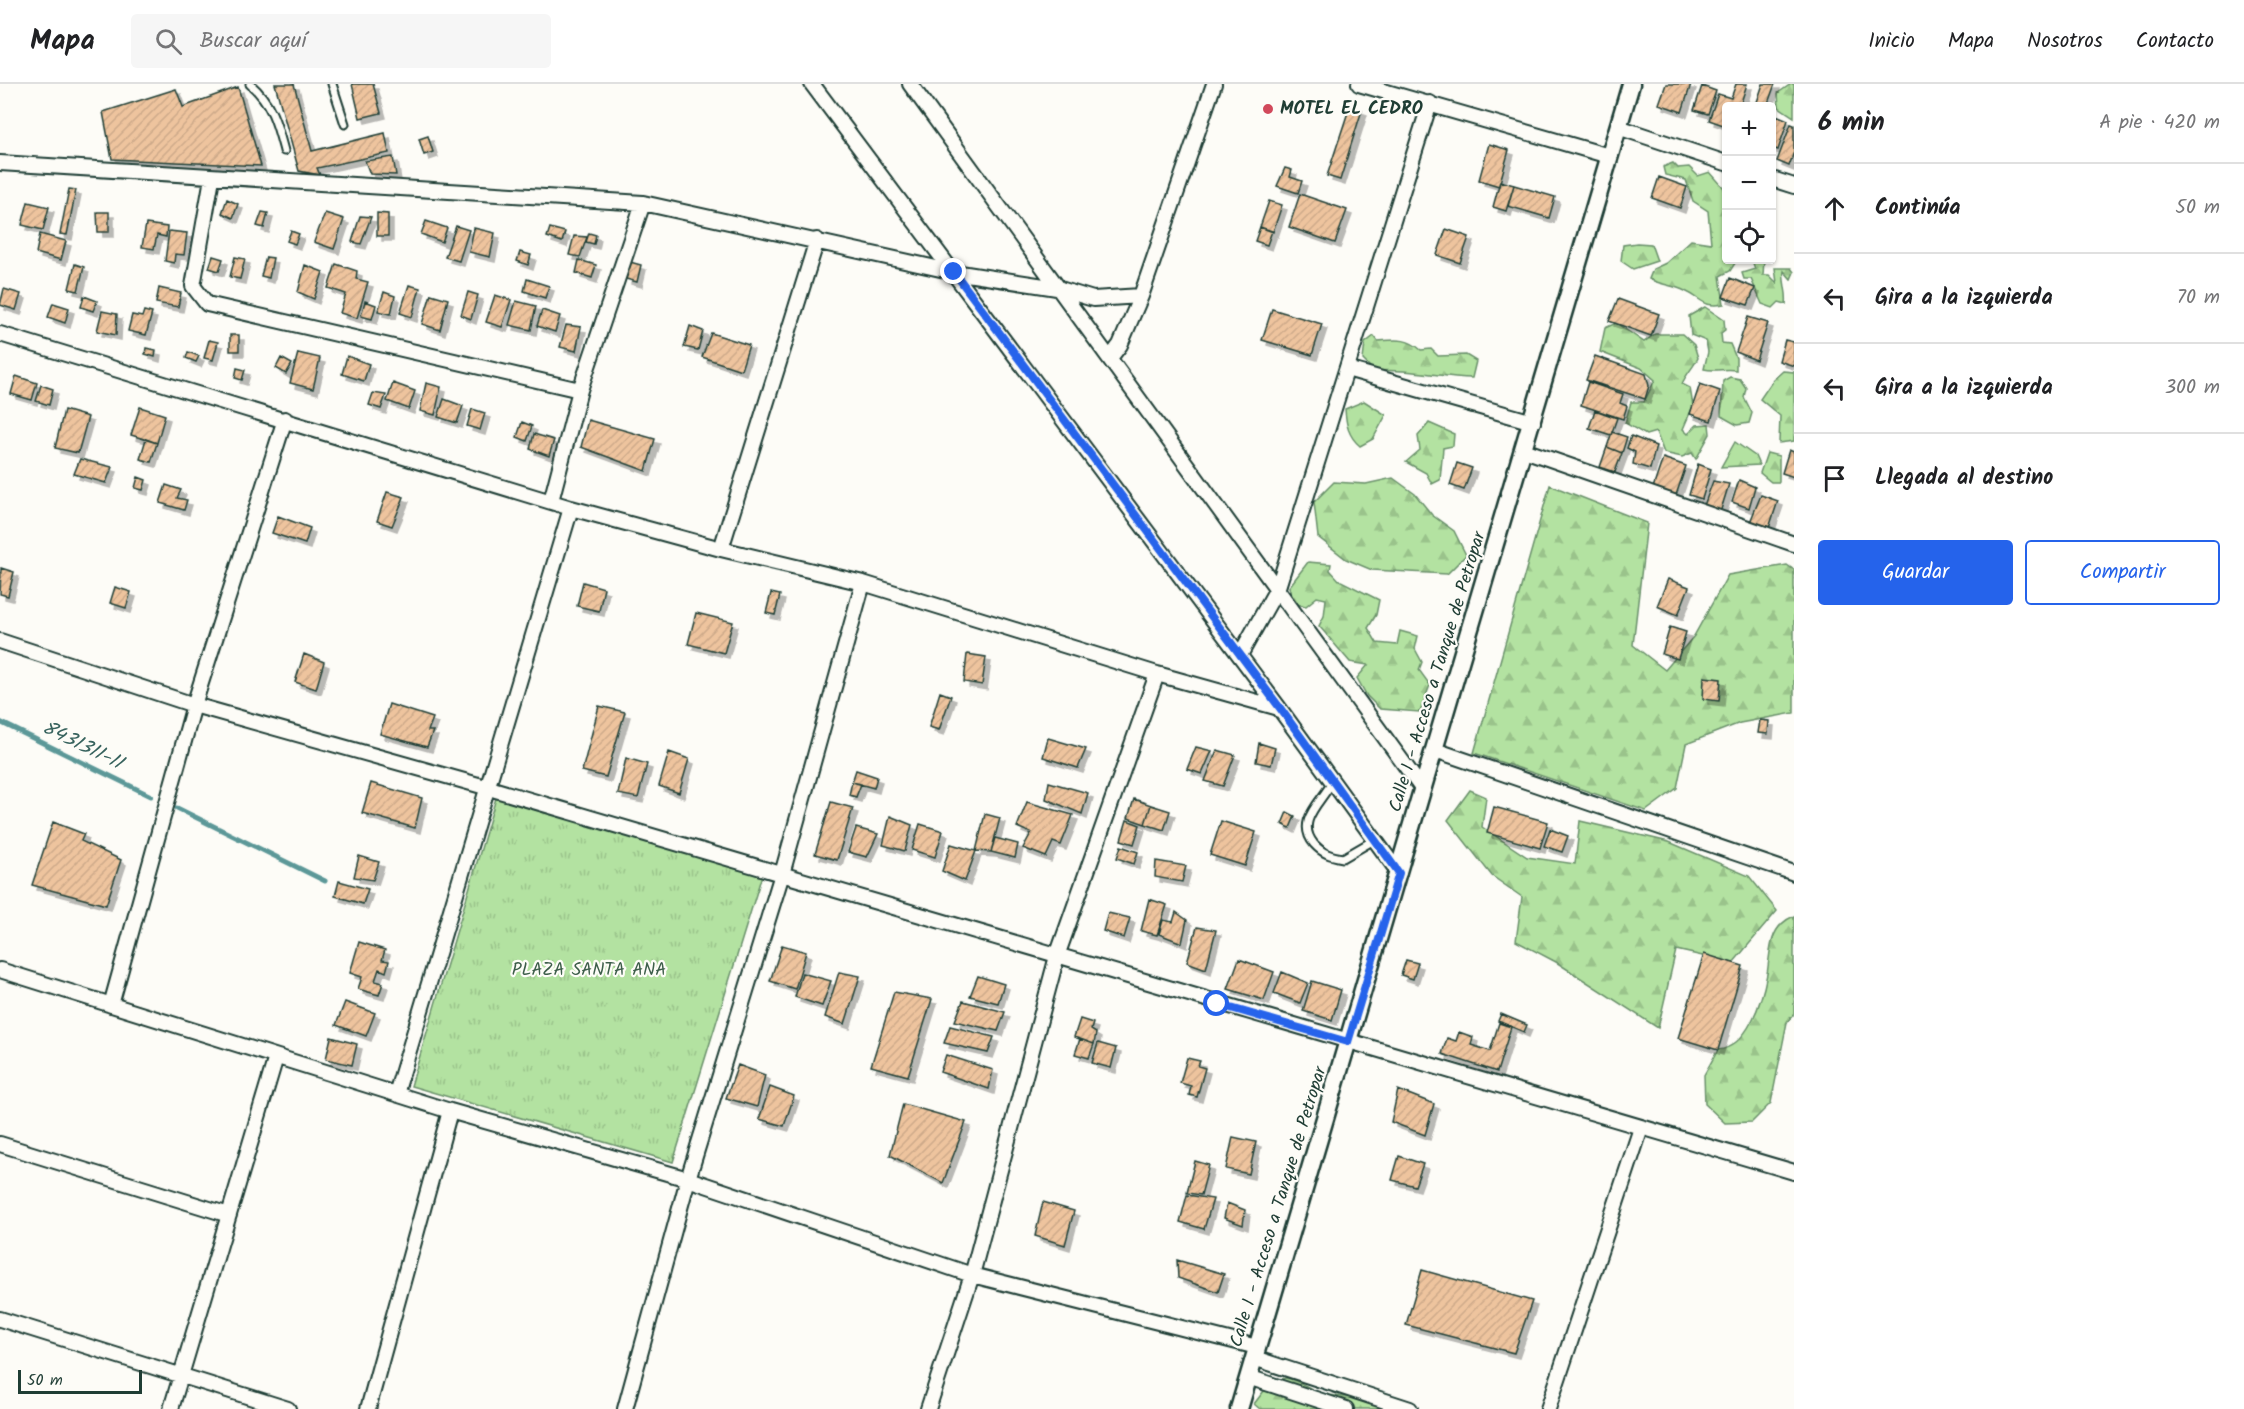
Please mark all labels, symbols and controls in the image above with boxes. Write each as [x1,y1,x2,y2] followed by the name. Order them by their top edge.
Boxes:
[131,14,551,68] search box
[30,19,95,64] text: Mapa
[200,24,307,59] text: Buscar aquí
[152,25,185,58] icon: search
[1868,25,1915,58] text: Inicio
[1948,25,1994,58] text: Mapa
[2027,25,2103,58] text: Nosotros
[2136,25,2214,58] text: Contacto
[1280,95,1423,124] place label: MOTEL EL CEDRO
[1261,102,1275,116] marker: MOTEL EL CEDRO
[1722,102,1776,264] map controls
[1722,102,1776,156] button: +
[1818,102,1885,144] text: 6 min
[2099,107,2220,139] text: A pie · 420 m
[1722,156,1776,210] button: −
[1875,191,1960,226] text: Continúa
[1818,192,1851,225] icon: ahead
[2175,192,2220,224] text: 50 m
[1722,210,1776,264] button: locate
[940,258,966,284] route end
[1875,281,2053,316] text: Gira a la izquierda
[1818,282,1851,315] icon: left
[2177,282,2220,314] text: 70 m
[1875,371,2053,406] text: Gira a la izquierda
[1818,372,1851,405] icon: left
[2165,372,2220,404] text: 300 m
[1875,461,2053,496] text: Llegada al destino
[1818,462,1851,495] icon: arrive
[1381,527,1495,816] street label: Calle 1 - Acceso a Tanque de Petropar
[1818,540,2013,605] button: Guardar
[2025,540,2220,605] button: Compartir
[36,713,130,781] water label: 8431311-11
[512,956,666,985] park label: PLAZA SANTA ANA
[1203,990,1229,1016] route start
[1222,1062,1336,1351] street label: Calle 1 - Acceso a Tanque de Petropar
[18,1367,142,1394] scale bar
[27,1368,63,1393] text: 50 m

